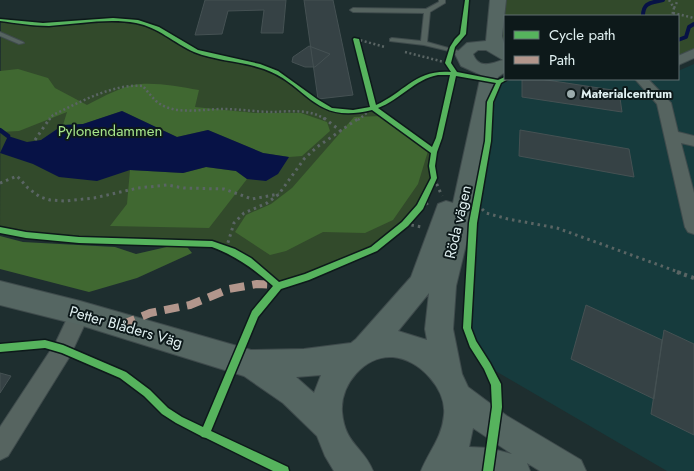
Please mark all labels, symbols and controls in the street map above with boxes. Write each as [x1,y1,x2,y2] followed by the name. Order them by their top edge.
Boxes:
[504,15,679,80] legend
[549,24,616,46] text: Cycle path
[549,49,575,71] text: Path
[581,85,672,103] place label: Materialcentrum
[565,88,577,100] marker: Materialcentrum
[58,120,162,142] park label: Pylonendammen
[439,183,477,261] street label: Röda vägen
[67,300,185,354] street label: Petter Blåders Väg

